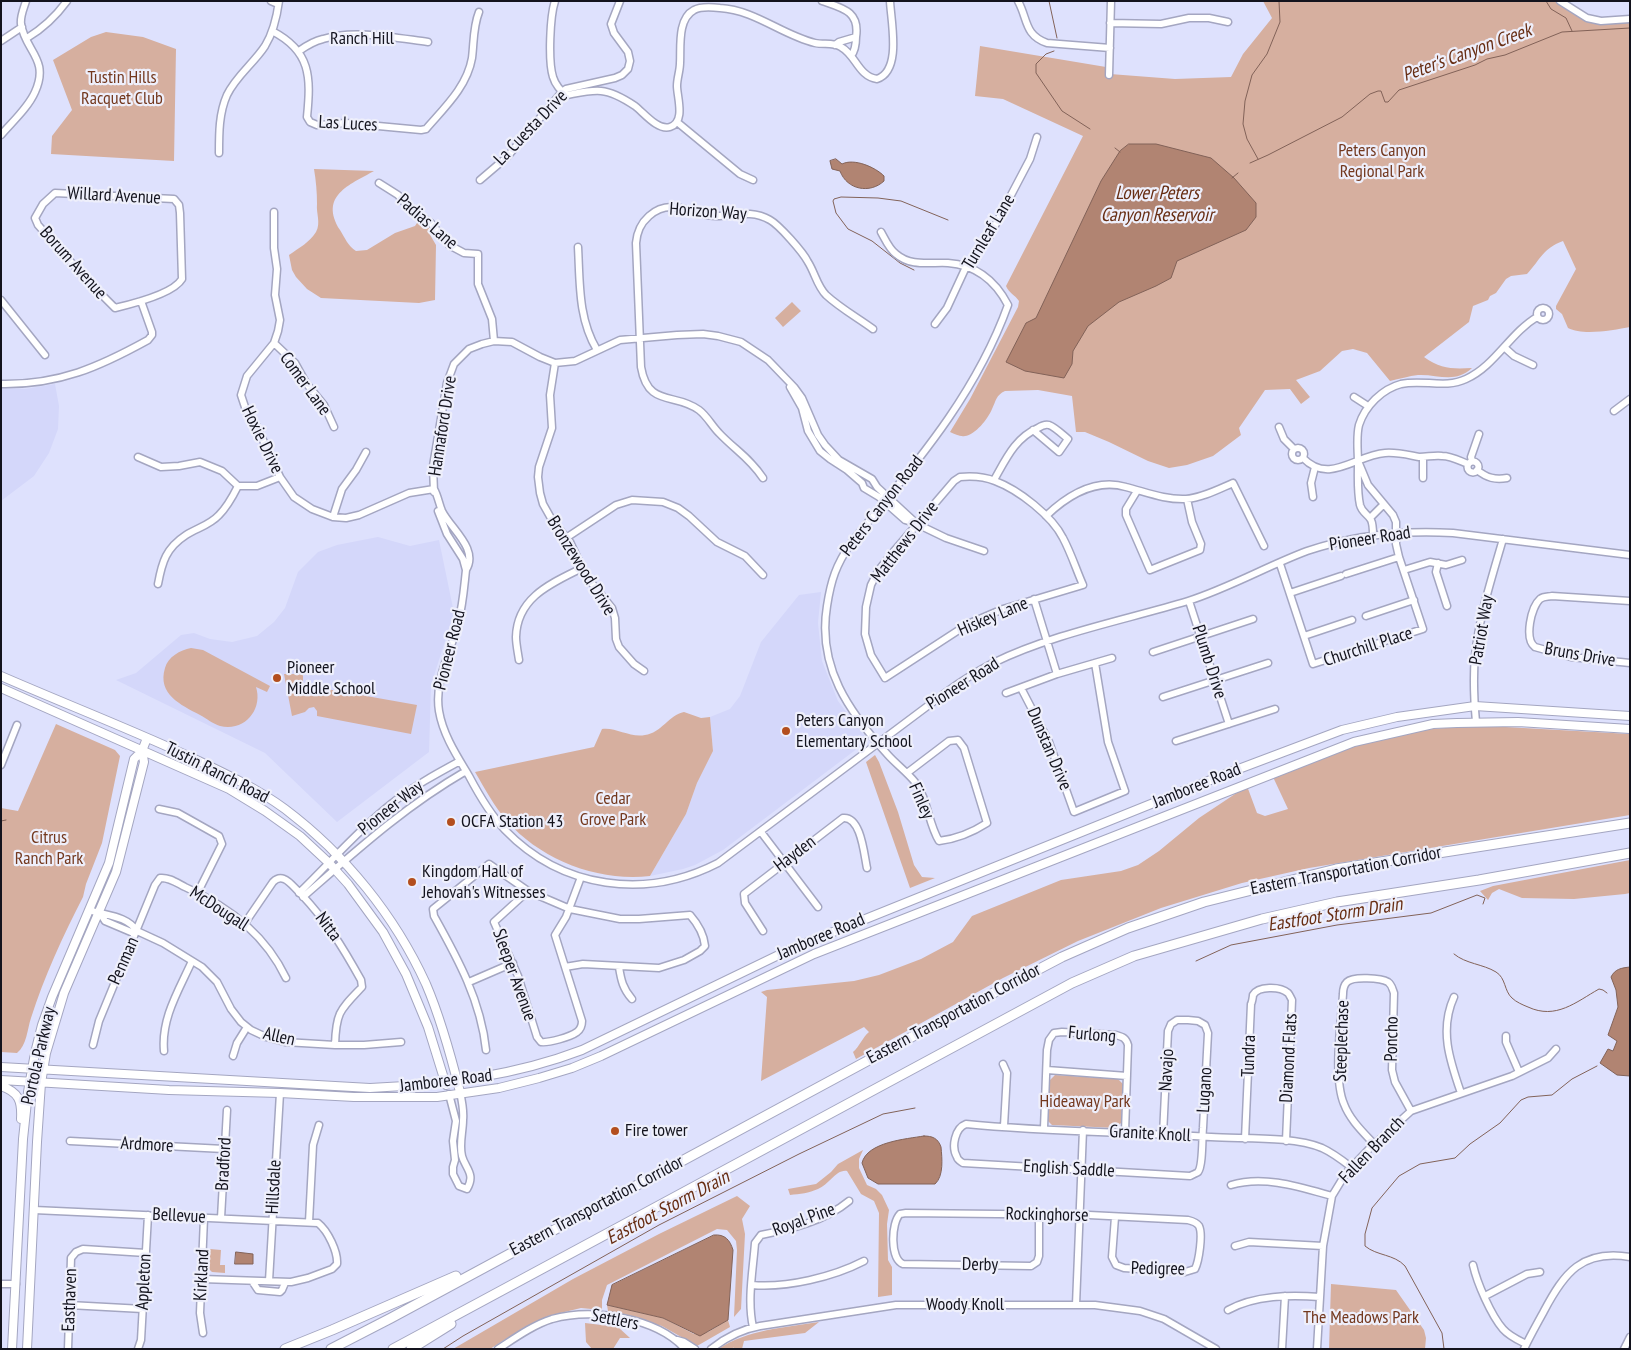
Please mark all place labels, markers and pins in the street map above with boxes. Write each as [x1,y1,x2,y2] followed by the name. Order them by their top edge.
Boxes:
[287,657,375,700] place label: Pioneer Middle School
[271,672,283,684] marker: Pioneer Middle School
[796,710,912,752] place label: Peters Canyon Elementary School
[780,725,792,737] marker: Peters Canyon Elementary School
[461,811,563,833] place label: OCFA Station 43
[445,816,457,828] marker: OCFA Station 43
[422,861,546,904] place label: Kingdom Hall of Jehovah's Witnesses
[406,876,418,888] marker: Kingdom Hall of Jehovah's Witnesses
[625,1120,688,1142] place label: Fire tower
[609,1125,621,1137] marker: Fire tower

